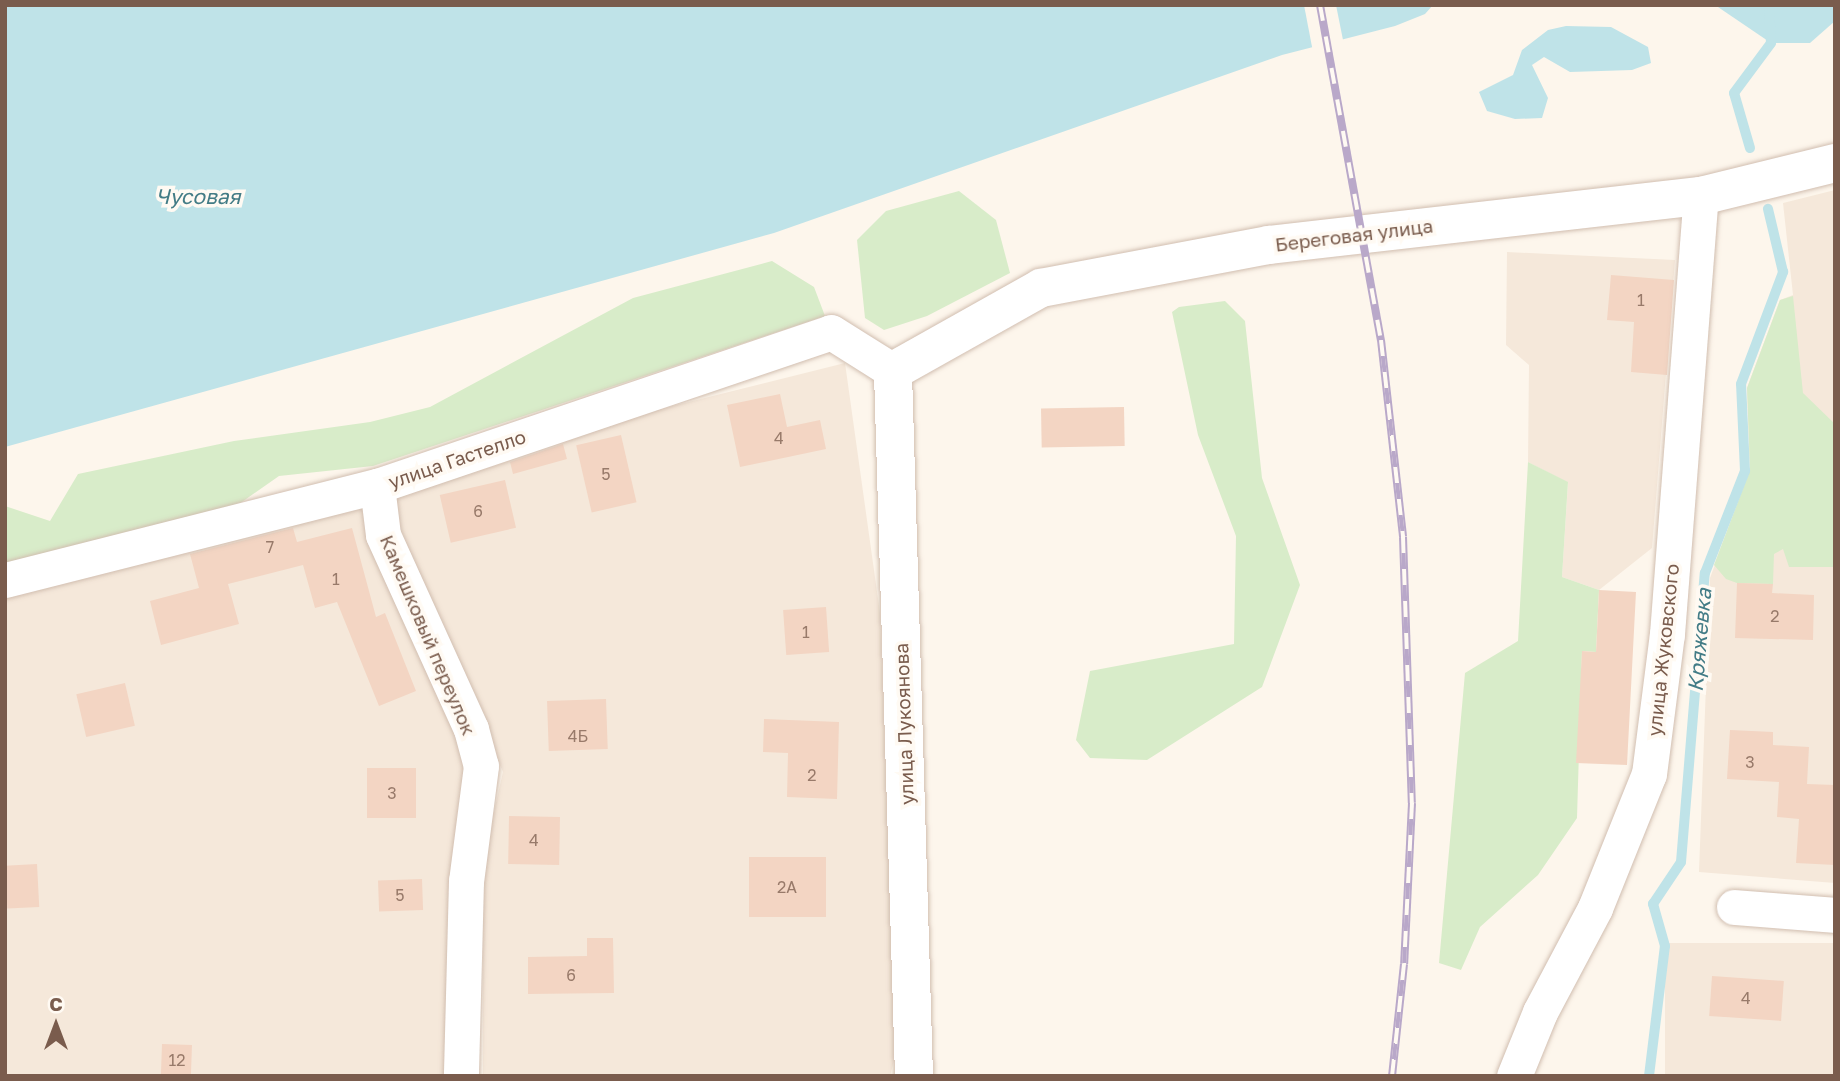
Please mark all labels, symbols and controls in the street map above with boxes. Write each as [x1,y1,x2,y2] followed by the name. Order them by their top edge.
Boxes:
[155,183,241,209] water label: Чусовая
[1274,214,1434,256] street label: Береговая улица
[1637,290,1645,310] house number: 1
[385,425,529,493] street label: улица Гастелло
[774,428,784,448] house number: 4
[601,464,611,484] house number: 5
[473,501,483,521] house number: 6
[375,531,481,739] street label: Камешковый переулок
[266,537,274,557] house number: 7
[1643,563,1683,737] street label: улица Жуковского
[332,569,340,589] house number: 1
[1682,587,1716,693] water label: Кряжевка
[1770,606,1780,626] house number: 2
[802,622,810,642] house number: 1
[890,643,918,805] street label: улица Лукоянова
[568,726,588,746] house number: 4Б
[1745,752,1755,772] house number: 3
[807,765,817,785] house number: 2
[387,783,397,803] house number: 3
[529,830,539,850] house number: 4
[777,877,797,897] house number: 2А
[395,885,405,905] house number: 5
[566,965,576,985] house number: 6
[1741,988,1751,1008] house number: 4
[21,990,91,1060] north arrow
[49,992,63,1015] text: С
[168,1050,186,1070] house number: 12

